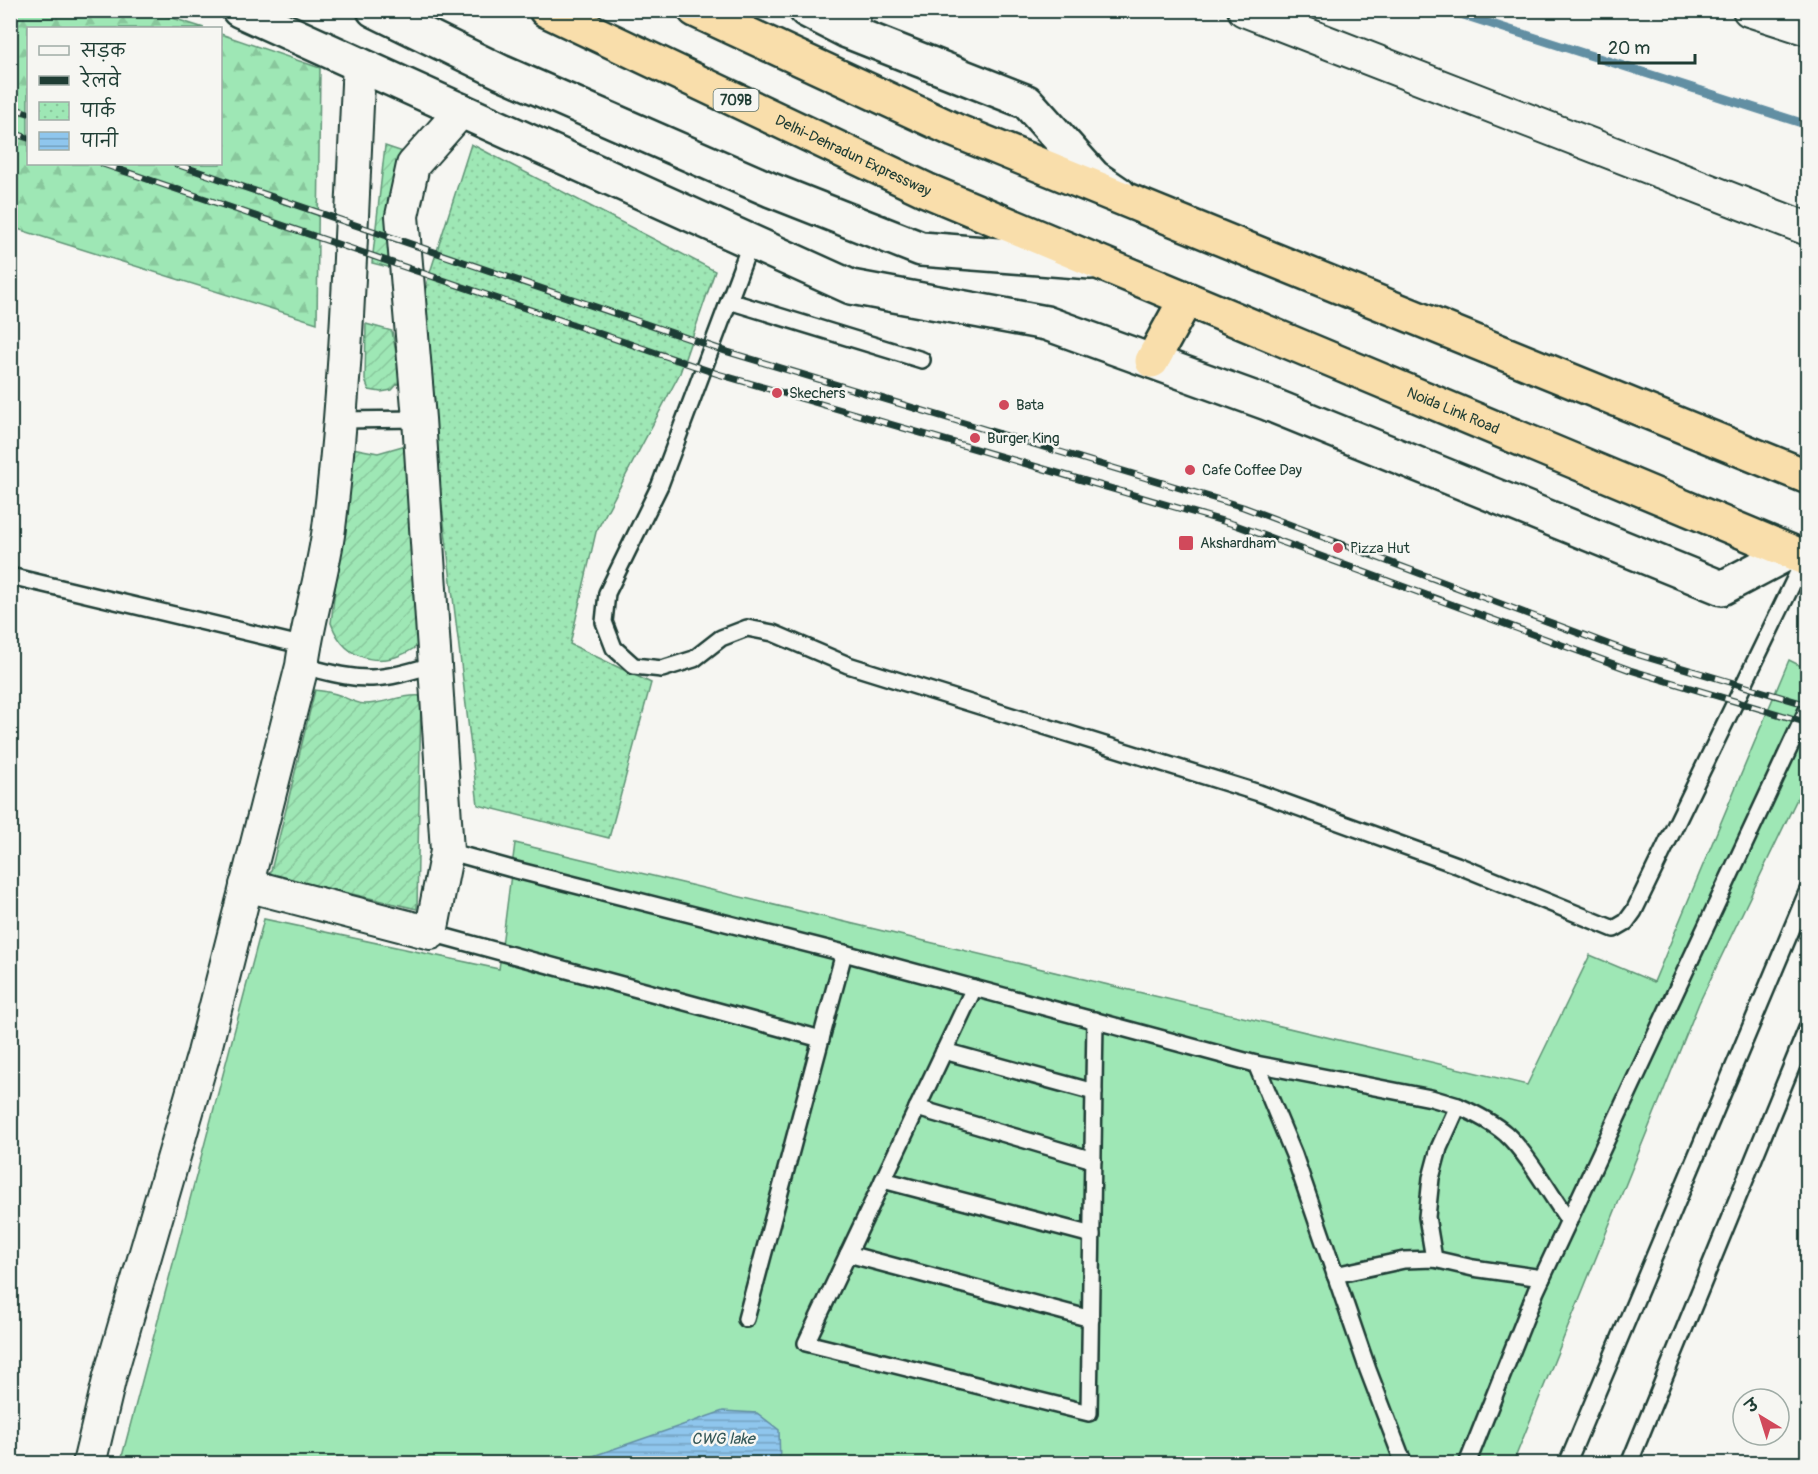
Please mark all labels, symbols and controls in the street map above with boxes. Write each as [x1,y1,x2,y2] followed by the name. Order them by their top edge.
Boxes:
[27,27,222,165] legend
[1599,27,1695,65] scale bar
[1608,37,1650,60] text: 20 m
[80,40,126,63] text: सड़क
[79,65,122,93] text: रेलवे
[714,89,758,111] road number: 709B
[80,97,116,123] text: पार्क
[772,111,934,201] street label: Delhi-Dehradun Expressway
[80,127,119,153] text: पानी
[1404,383,1502,439] street label: Noida Link Road
[789,384,846,403] place label: Skechers
[770,386,784,400] marker: Skechers
[1016,396,1044,415] place label: Bata
[997,398,1011,412] marker: Bata
[987,429,1060,448] place label: Burger King
[968,431,982,445] marker: Burger King
[1202,461,1303,480] place label: Cafe Coffee Day
[1183,463,1197,477] marker: Cafe Coffee Day
[1177,534,1195,552] marker: Akshardham
[1200,534,1276,553] place label: Akshardham
[1350,539,1411,558] place label: Pizza Hut
[1331,541,1345,555] marker: Pizza Hut
[1731,1387,1791,1447] north arrow
[1740,1394,1764,1418] text: उ
[691,1429,757,1449] water label: CWG lake

